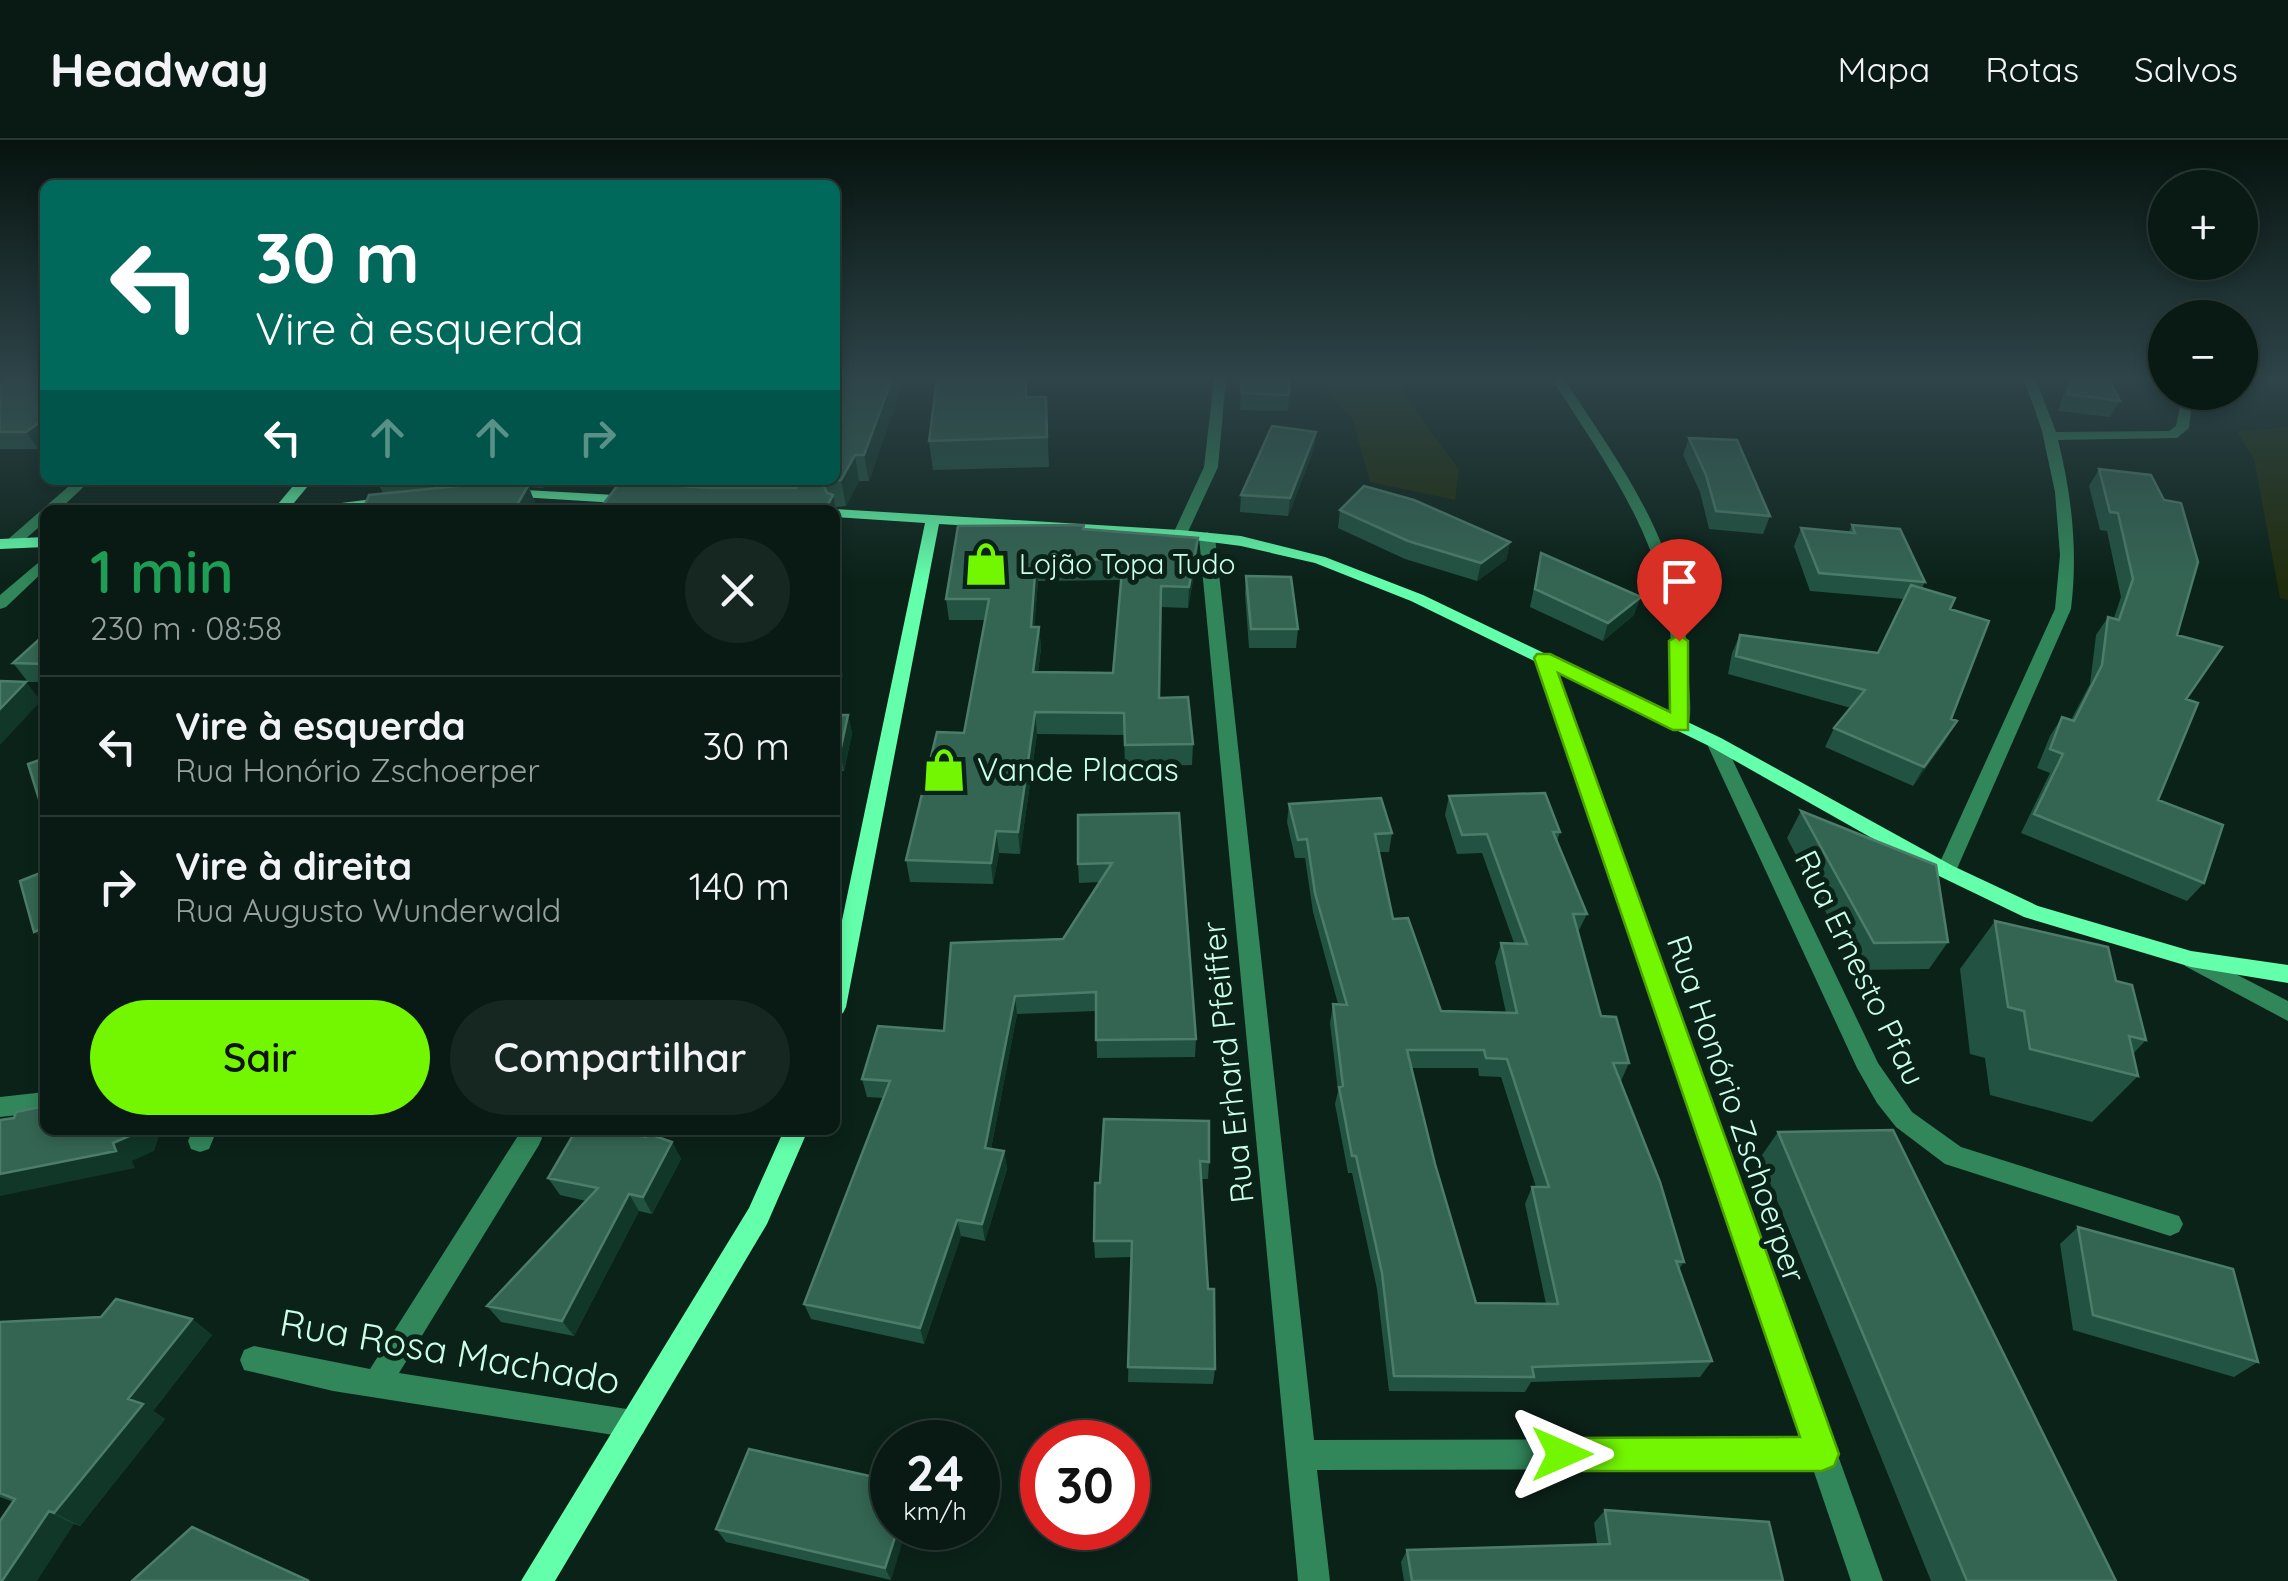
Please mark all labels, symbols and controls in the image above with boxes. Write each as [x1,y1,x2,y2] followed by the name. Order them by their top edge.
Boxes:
[50,39,269,99] text: Headway
[1838,47,1930,91] text: Mapa
[1985,47,2079,91] text: Rotas
[2134,47,2238,91] text: Salvos
[2148,170,2258,410] map controls
[2148,170,2258,280] button: +
[255,213,420,301] text: 30 m
[90,220,220,350] icon: left
[255,300,584,356] text: Vire à esquerda
[2148,300,2258,410] button: −
[255,410,310,465] icon: left
[360,410,415,465] icon: ahead
[465,410,520,465] icon: ahead
[570,410,625,465] icon: right
[90,533,234,608] text: 1 min
[685,538,790,643] button: close
[1637,539,1722,642] pin
[962,540,1010,588] shop icon: Lojão Topa Tudo
[1019,546,1235,581] place label: Lojão Topa Tudo
[1652,554,1707,609] icon: arrive
[90,608,282,648] text: 230 m · 08:58
[175,702,466,750] text: Vire à esquerda
[90,719,145,774] icon: left
[702,722,790,770] text: 30 m
[920,746,968,794] shop icon: Vande Placas
[977,749,1179,789] place label: Vande Placas
[175,750,540,790] text: Rua Honório Zschoerper
[175,842,412,890] text: Vire à direita
[1787,844,1935,1092] street label: Rua Ernesto Pfau
[90,859,145,914] icon: right
[689,862,790,910] text: 140 m
[175,890,561,930] text: Rua Augusto Wunderwald
[1192,919,1262,1205] street label: Rua Erhard Pfeiffer
[1659,930,1815,1288] street label: Rua Honório Zschoerper
[90,1000,430,1115] button: Sair
[450,1000,790,1115] button: Compartilhar
[276,1297,624,1405] street label: Rua Rosa Machado
[1510,1402,1614,1506] position arrow
[1020,1420,1150,1550] speed limit sign: 30
[906,1441,964,1504] text: 24
[903,1495,967,1526] text: km/h

